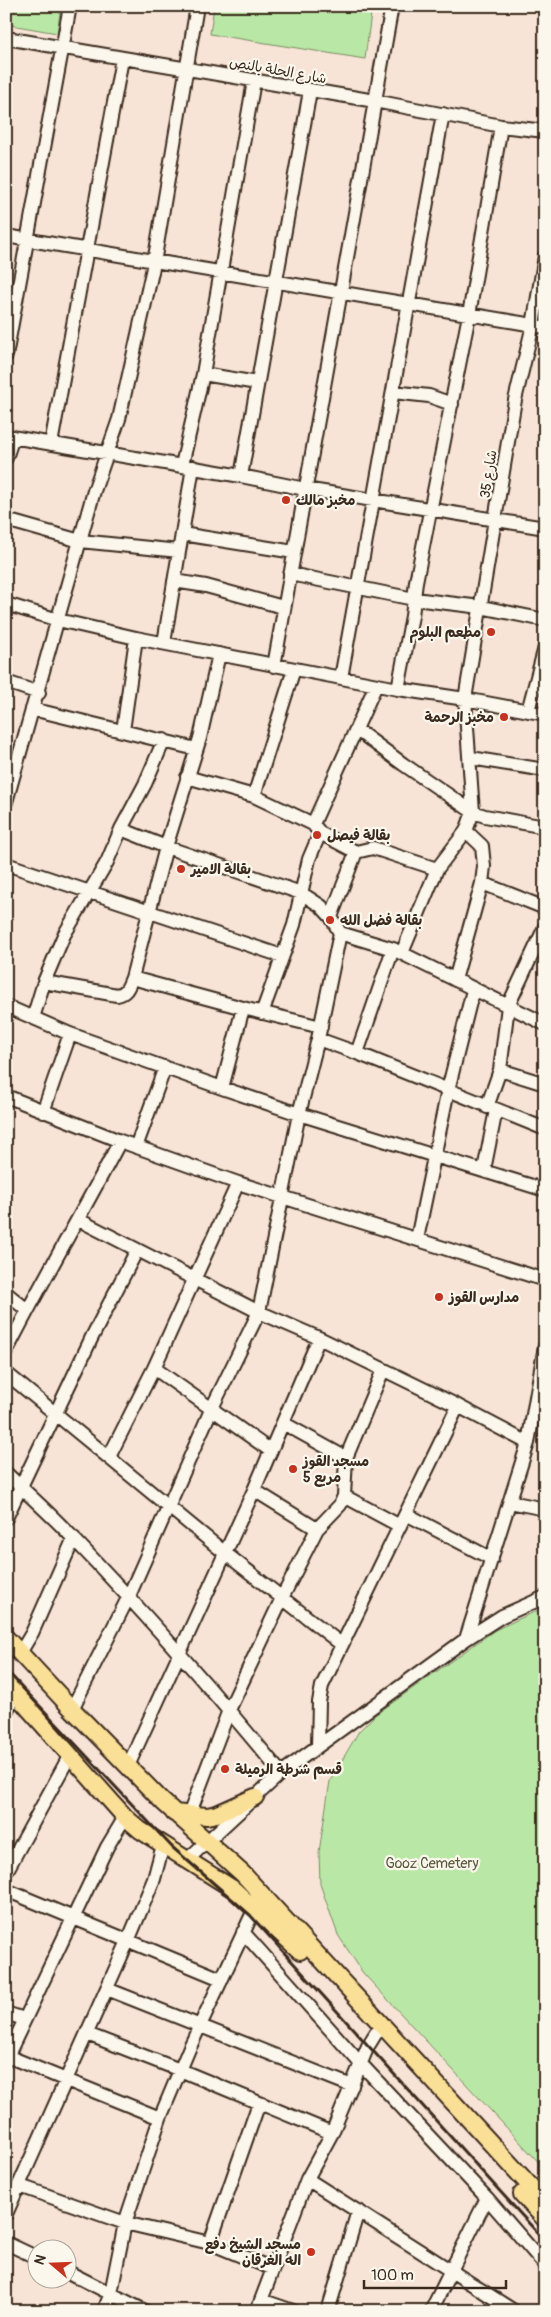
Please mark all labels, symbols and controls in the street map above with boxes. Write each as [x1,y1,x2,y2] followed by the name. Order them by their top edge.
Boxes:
[228,54,328,88] street label: شارع الحلة بالنص
[476,449,502,500] street label: شارع 35
[296,492,355,509] place label: مخبز مالك
[280,494,292,506] marker: مخبز مالك
[409,624,481,643] place label: مطعم البلوم
[485,626,497,638] marker: مطعم البلوم
[425,709,494,726] place label: مخبز الرحمة
[498,711,510,723] marker: مخبز الرحمة
[327,827,390,844] place label: بقالة فيصل
[311,829,323,841] marker: بقالة فيصل
[189,861,251,878] place label: بقالة الامير
[175,863,187,875] marker: بقالة الامير
[340,912,422,929] place label: بقالة فضل الله
[324,914,336,926] marker: بقالة فضل الله
[447,1289,519,1306] place label: مدارس القوز
[433,1291,445,1303] marker: مدارس القوز
[301,1453,369,1487] place label: مسجد القوز مربع 5
[287,1463,299,1475] marker: مسجد القوز مربع 5
[235,1761,342,1780] place label: قسم شرطة الرميلة
[219,1763,231,1775] marker: قسم شرطة الرميلة
[386,1855,478,1872] park label: Gooz Cemetery
[205,2236,301,2269] place label: مسجد الشيخ دفع اله الغرقان
[28,2240,78,2290] north arrow
[305,2246,317,2258] marker: مسجد الشيخ دفع اله الغرقان
[31,2253,50,2267] text: N
[364,2257,506,2289] scale bar
[371,2266,414,2285] text: 100 m

